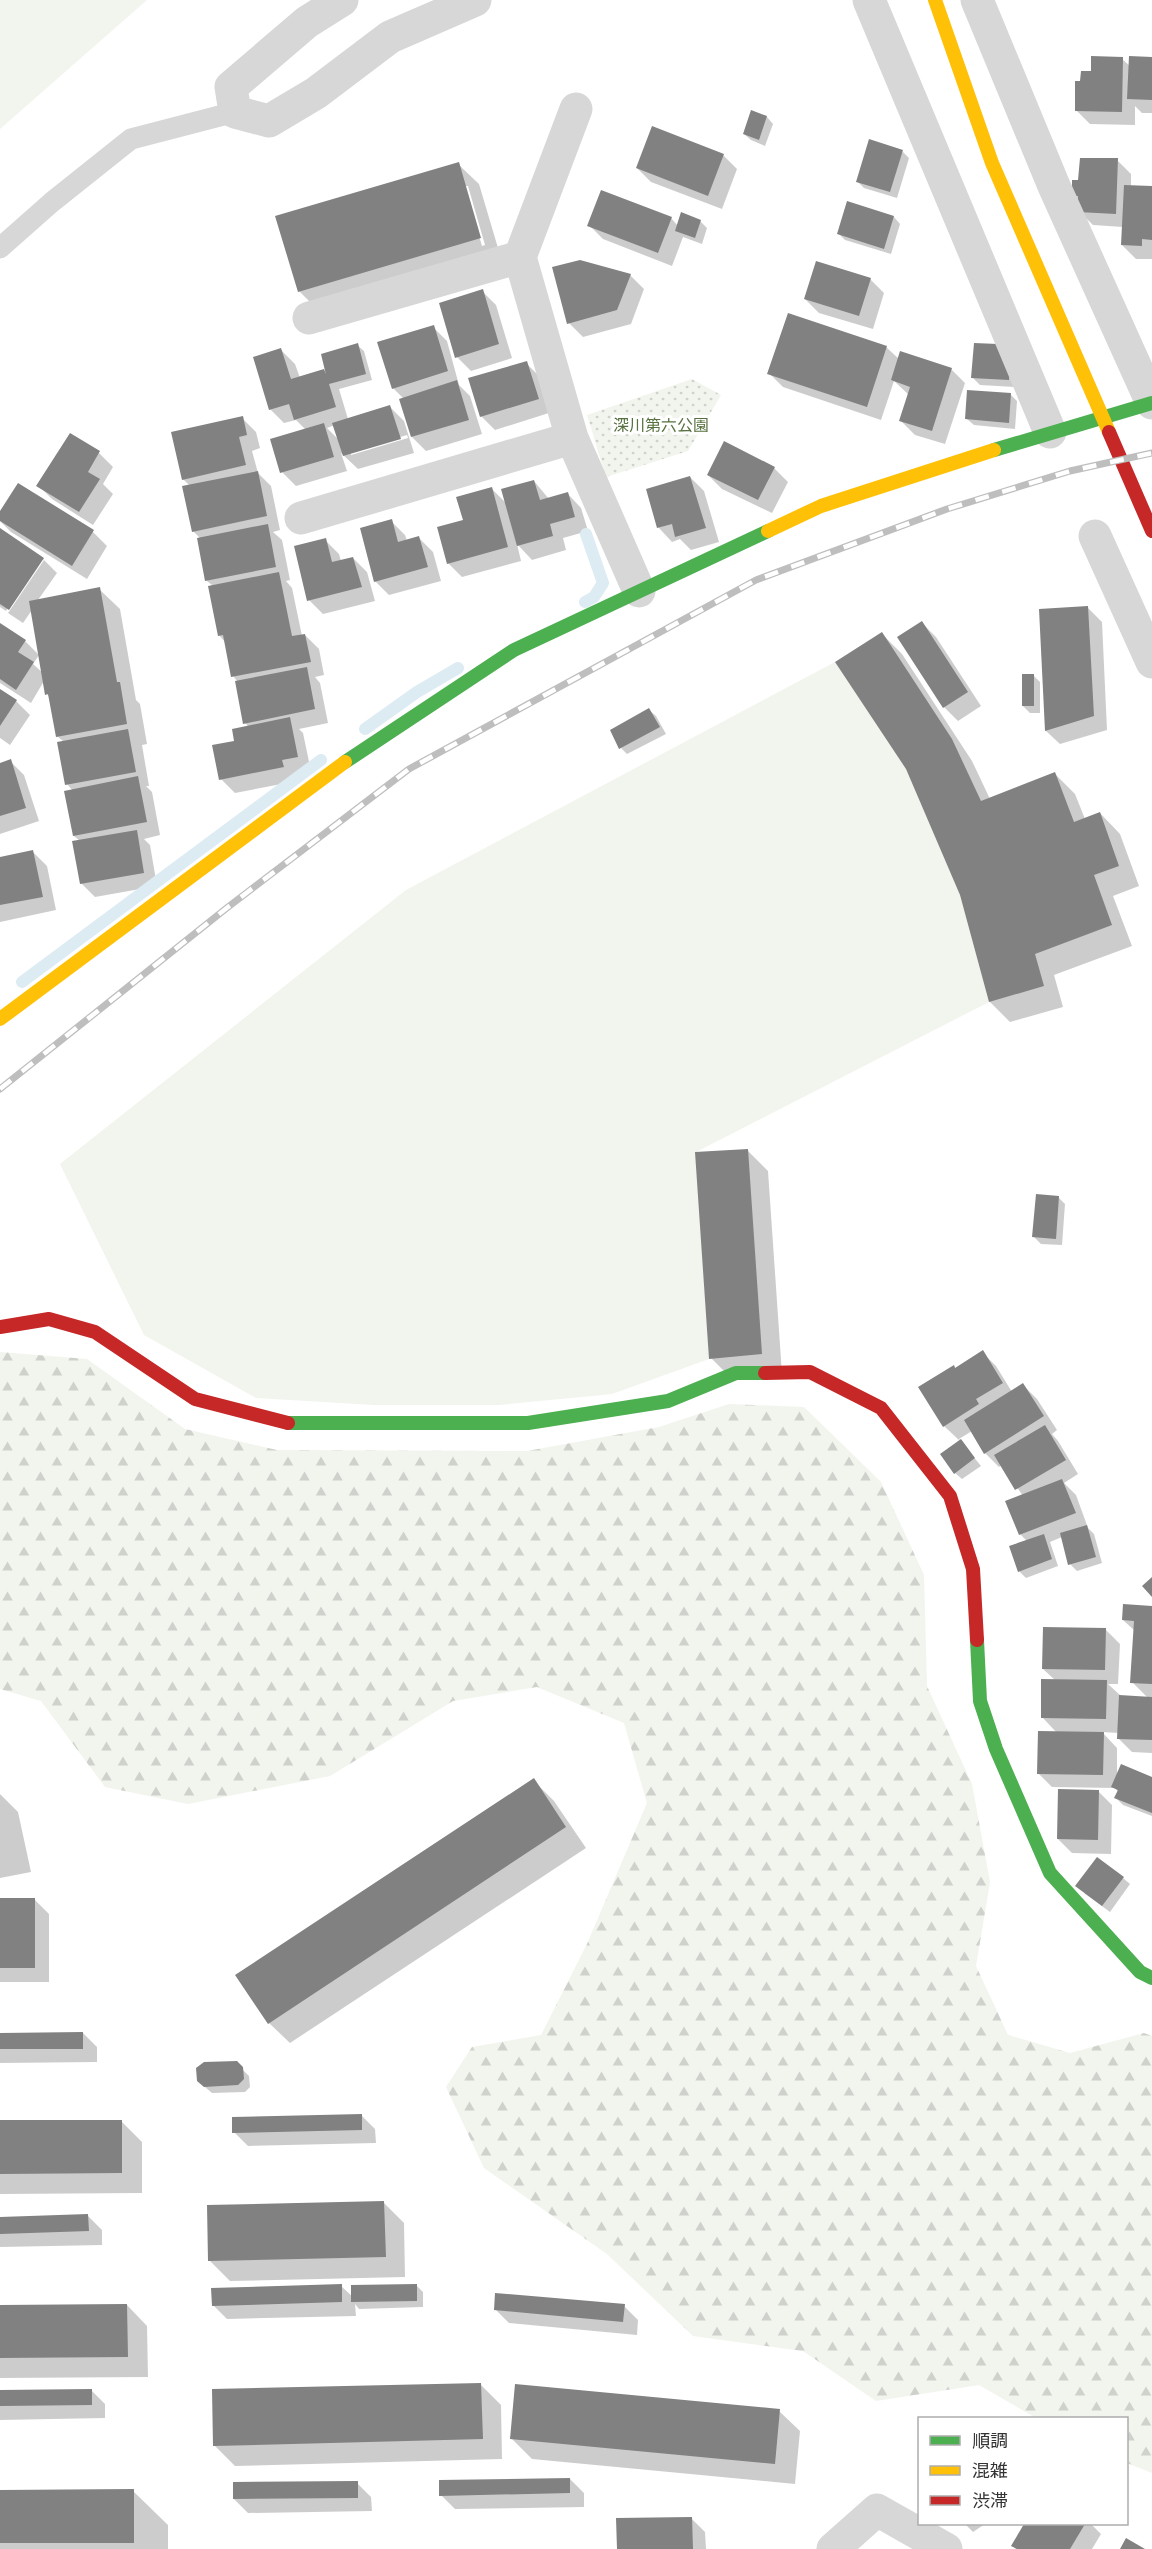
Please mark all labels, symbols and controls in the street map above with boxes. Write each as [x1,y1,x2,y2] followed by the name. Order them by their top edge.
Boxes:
[613,413,709,437] park label: 深川第六公園
[918,2417,1128,2525] legend
[972,2427,1008,2454] text: 順調
[972,2457,1008,2484] text: 混雑
[972,2487,1008,2514] text: 渋滞

